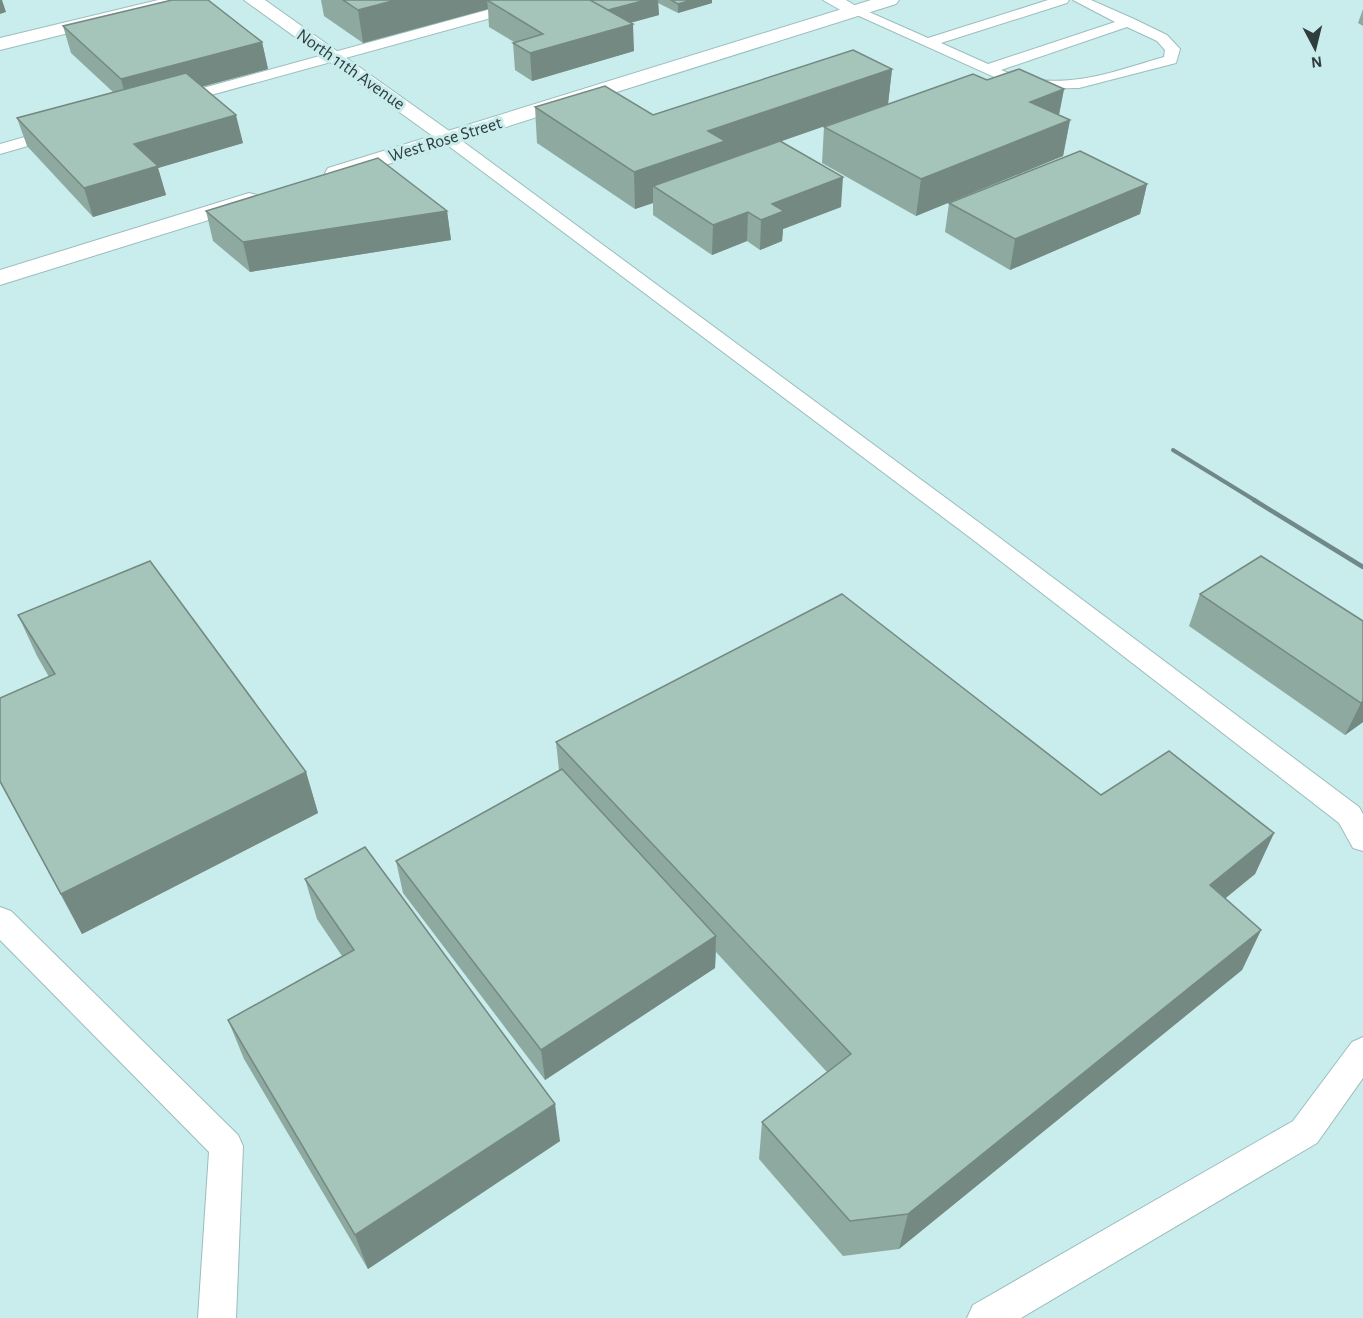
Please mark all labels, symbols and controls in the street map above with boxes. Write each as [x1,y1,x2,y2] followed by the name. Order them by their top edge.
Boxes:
[1285,18,1345,78] north arrow
[293,26,408,114] street label: North 11th Avenue
[1310,53,1323,71] text: N
[387,114,504,166] street label: West Rose Street

